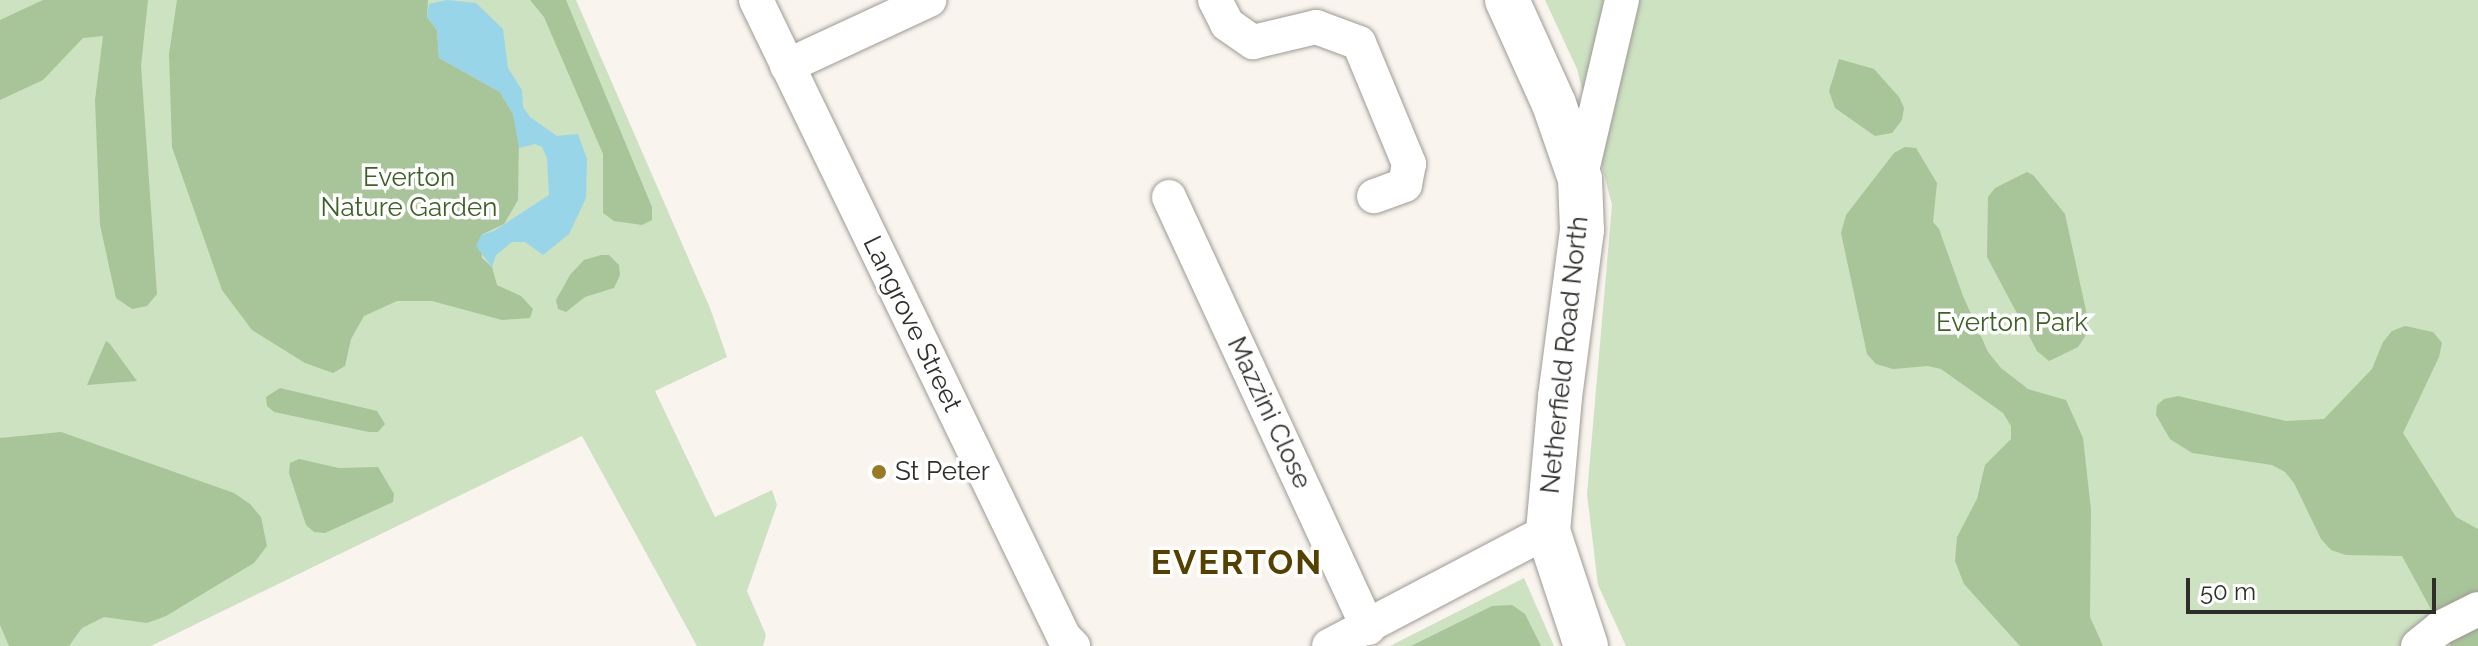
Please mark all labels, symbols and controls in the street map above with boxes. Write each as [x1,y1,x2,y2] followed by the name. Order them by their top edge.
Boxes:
[321,162,497,224] park label: Everton Nature Garden
[1535,215,1595,495] street label: Netherfield Road North
[856,231,968,417] street label: Langrove Street
[1936,307,2088,339] park label: Everton Park
[1220,332,1318,494] street label: Mazzini Close
[895,456,990,488] place label: St Peter
[870,463,888,481] marker: St Peter
[1151,543,1323,583] district label: EVERTON
[2190,562,2440,612] scale bar
[2200,577,2256,606] text: 50 m

